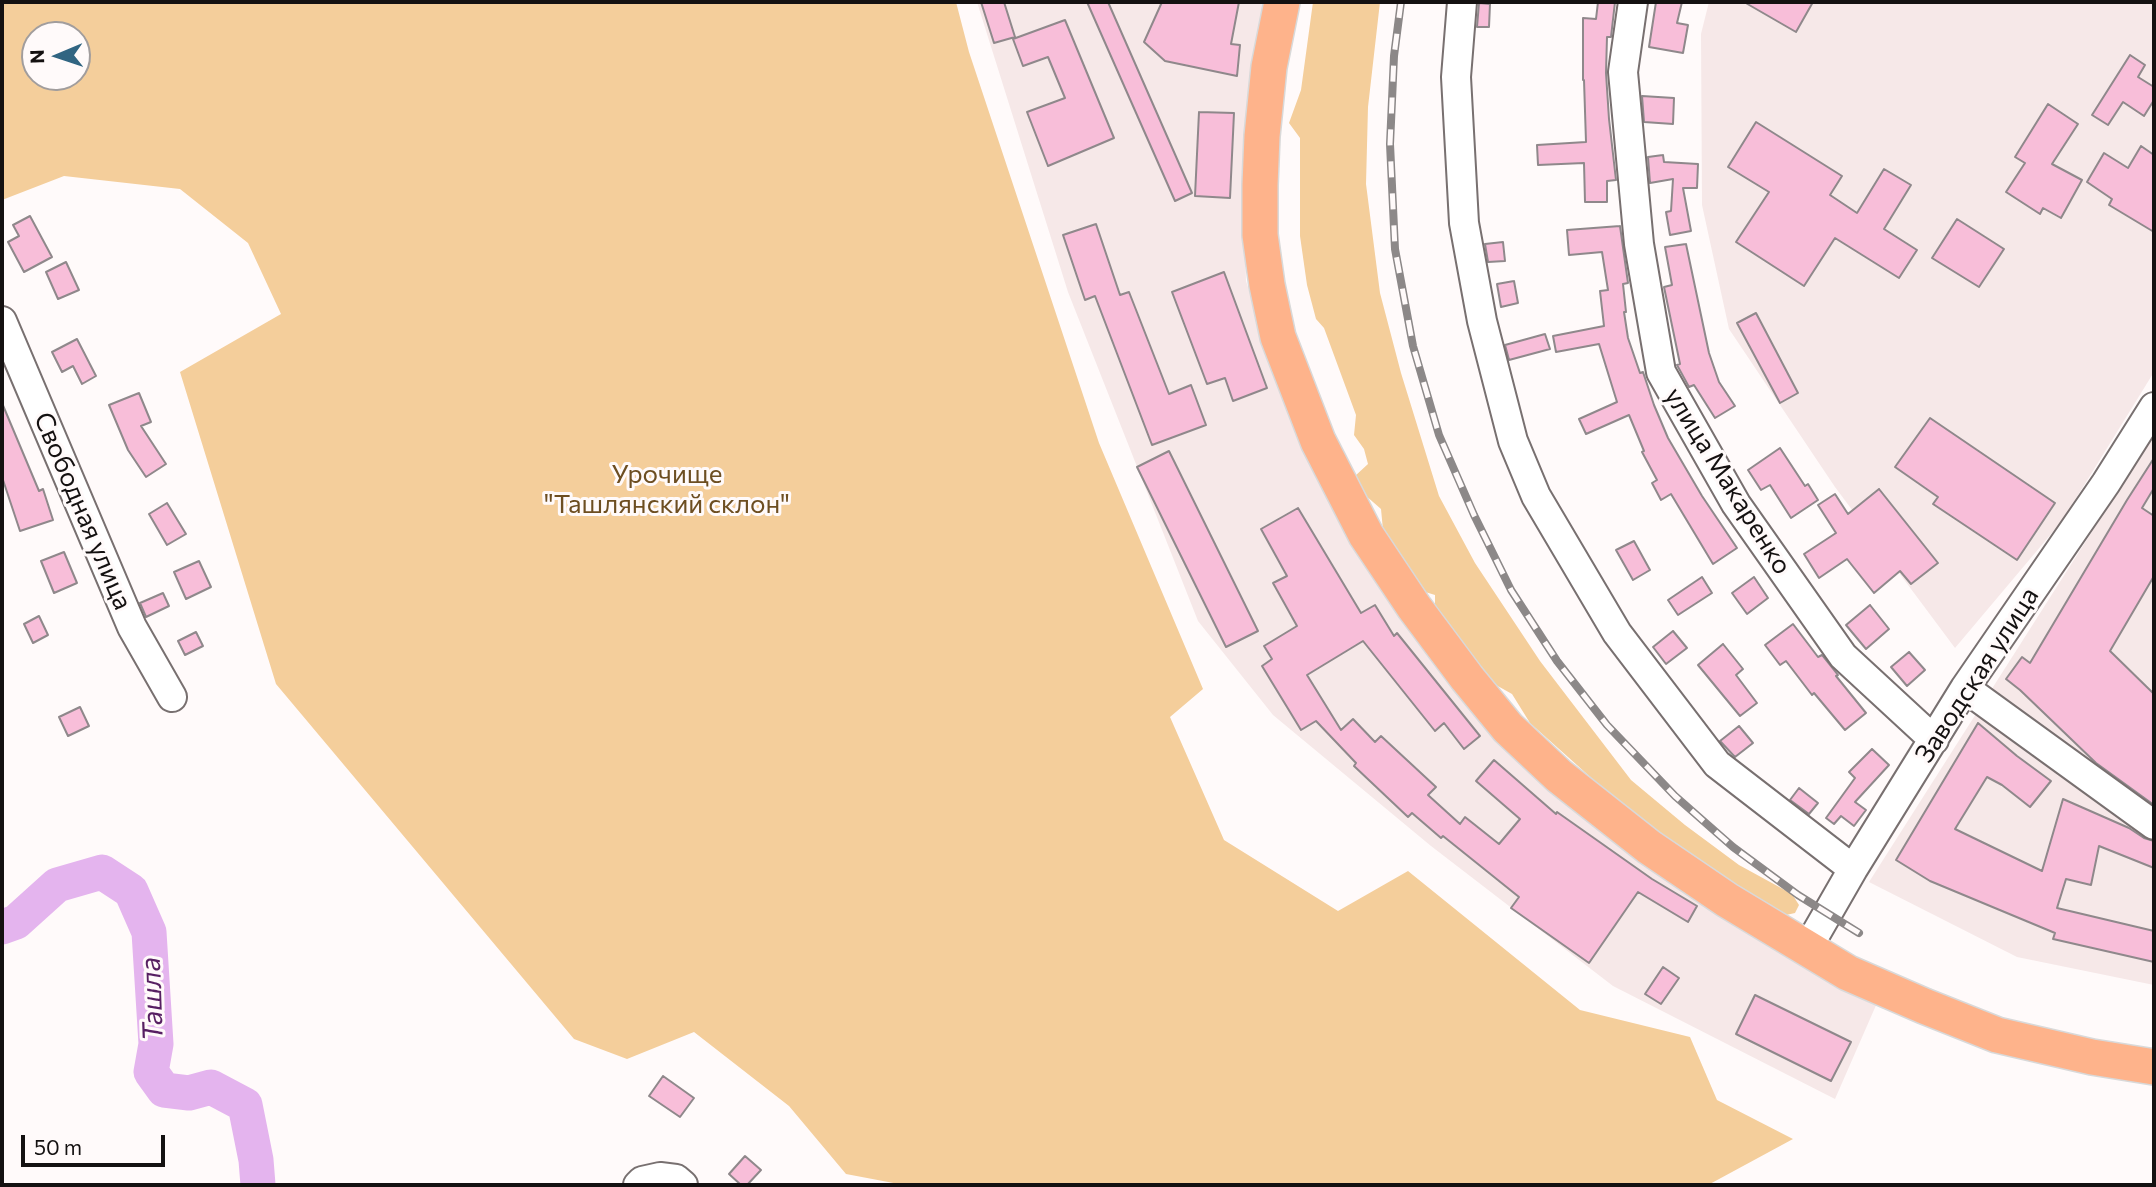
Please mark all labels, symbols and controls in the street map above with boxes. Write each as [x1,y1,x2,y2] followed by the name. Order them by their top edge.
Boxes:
[21,21,91,91] north arrow
[25,49,48,64] text: N
[1658,382,1798,580] street label: улица Макаренко
[27,408,139,614] street label: Свободная улица
[544,458,790,520] park label: Урочище "Ташлянский склон"
[1909,581,2045,769] street label: Заводская улица
[134,956,170,1042] water label: Ташла
[24,1120,168,1164] scale bar
[34,1134,82,1159] text: 50 m

